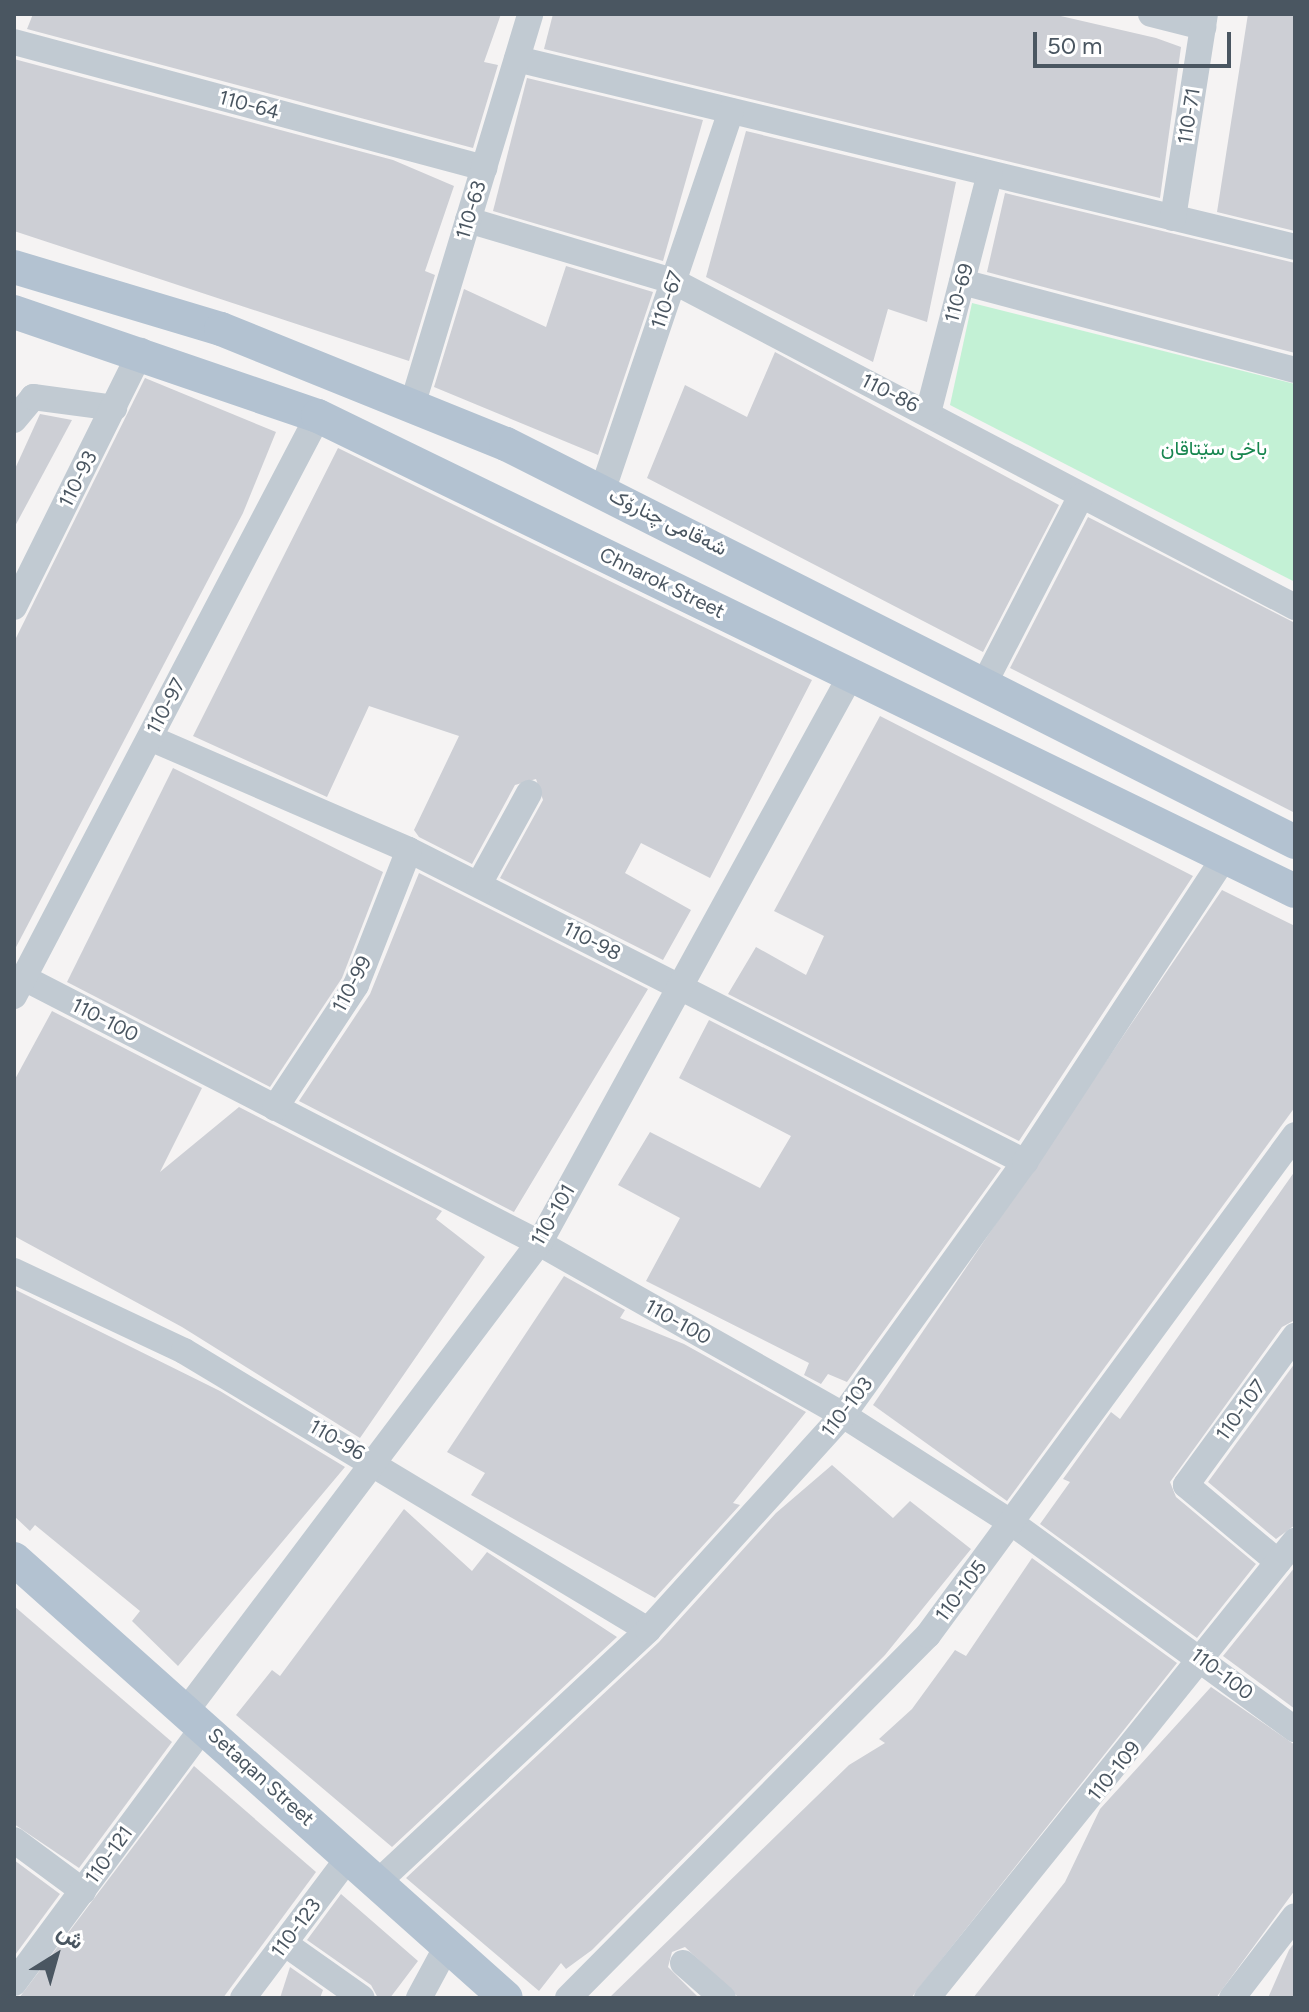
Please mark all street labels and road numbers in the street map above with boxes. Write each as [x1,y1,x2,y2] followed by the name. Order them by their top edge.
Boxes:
[216,85,282,125] street label: 110-64
[1173,86,1205,146] street label: 110-71
[451,178,491,242] street label: 110-63
[940,261,978,325] street label: 110-69
[646,268,688,332] street label: 110-67
[857,368,923,418] street label: 110-86
[54,447,102,511] street label: 110-93
[605,483,731,561] street label: شەقامی چنارۆک
[596,542,728,624] street label: Chnarok Street
[141,674,191,738] street label: 110-97
[559,916,625,966] street label: 110-98
[327,952,377,1016] street label: 110-99
[68,993,142,1047] street label: 110-100
[526,1180,580,1250] street label: 110-101
[641,1294,715,1350] street label: 110-100
[816,1372,878,1442] street label: 110-103
[1211,1375,1271,1445] street label: 110-107
[305,1415,369,1465] street label: 110-96
[930,1556,992,1626] street label: 110-105
[1186,1643,1258,1705] street label: 110-100
[203,1723,319,1831] street label: Setaqan Street
[1083,1736,1145,1806] street label: 110-109
[80,1821,138,1889] street label: 110-121
[266,1894,326,1962] street label: 110-123

